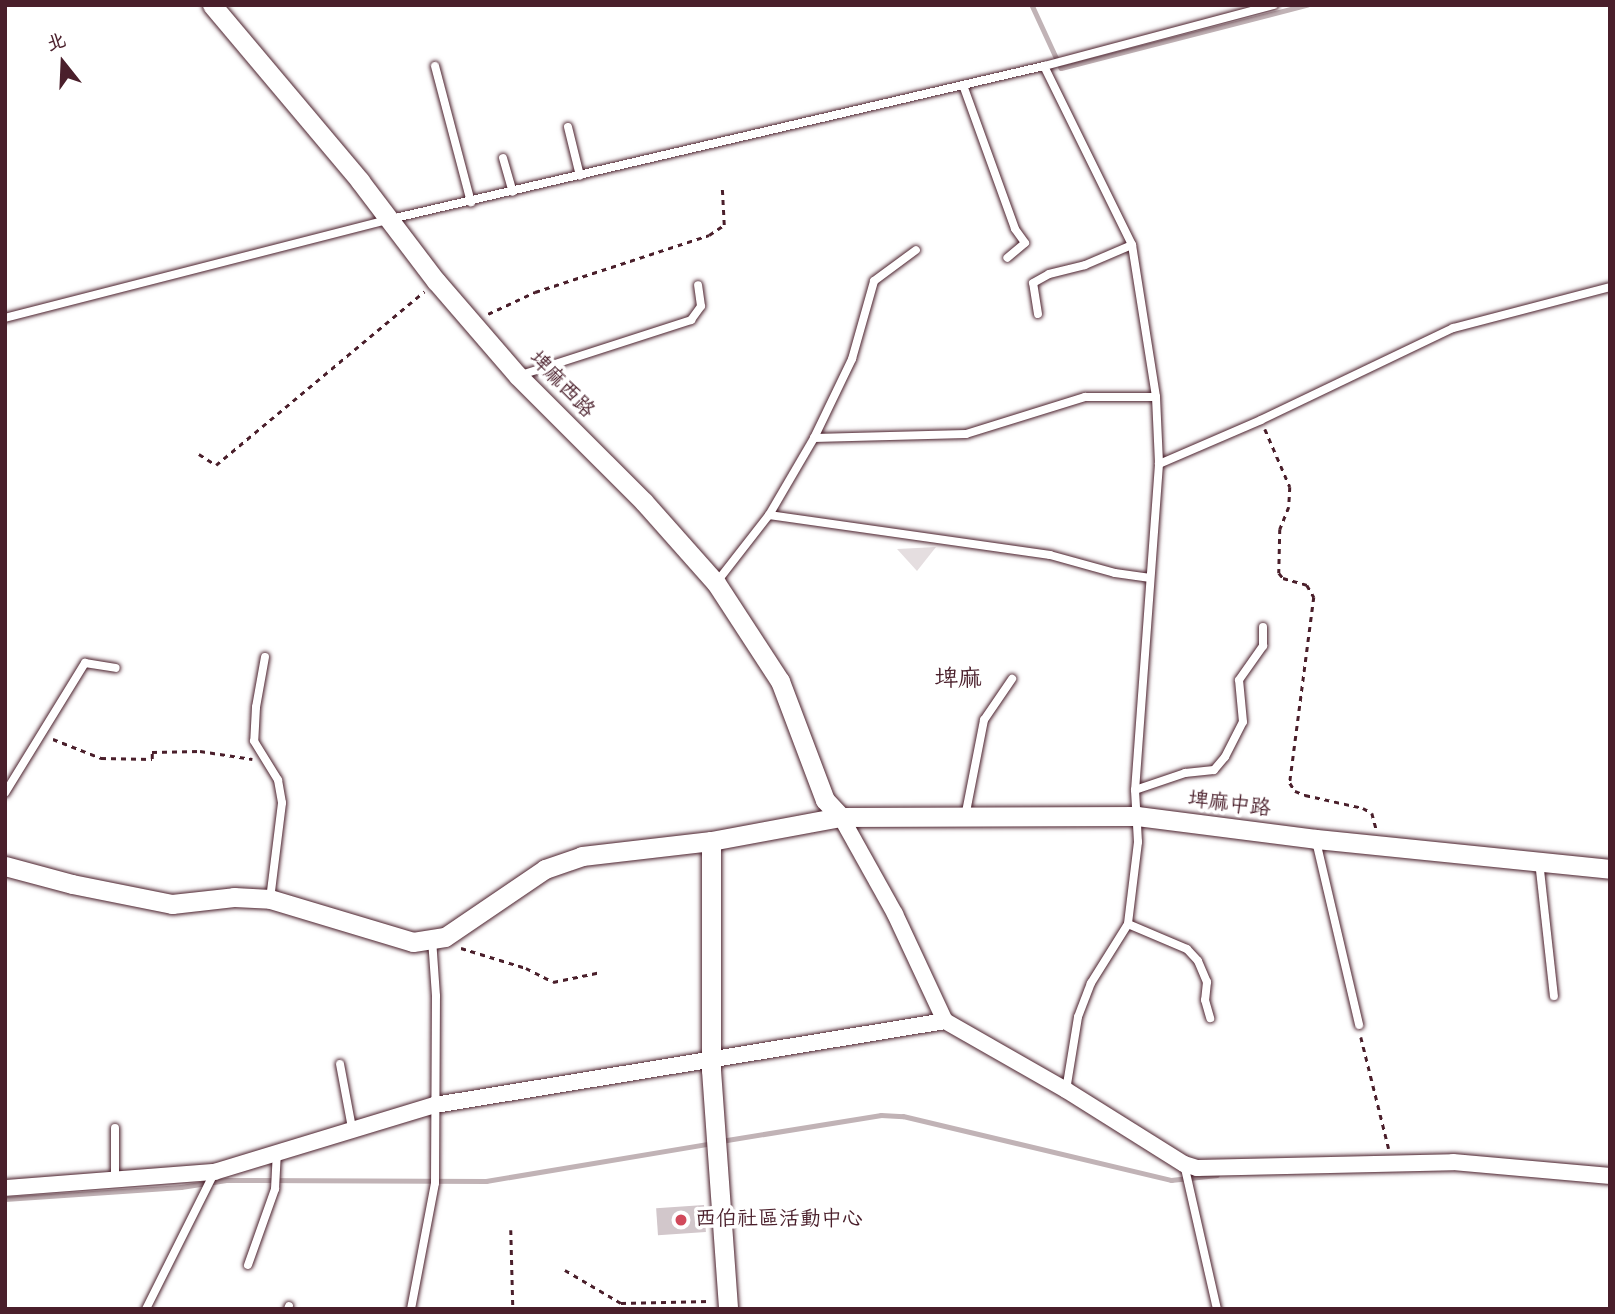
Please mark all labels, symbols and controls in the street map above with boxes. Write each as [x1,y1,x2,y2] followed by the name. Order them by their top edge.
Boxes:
[43,26,70,60] text: 北
[28,28,98,98] north arrow
[523,346,599,424] street label: 埤麻西路
[934,666,982,694] district label: 埤麻
[1186,787,1272,823] street label: 埤麻中路
[695,1207,863,1233] place label: 西伯社區活動中心
[673,1212,689,1228] marker: 西伯社區活動中心

